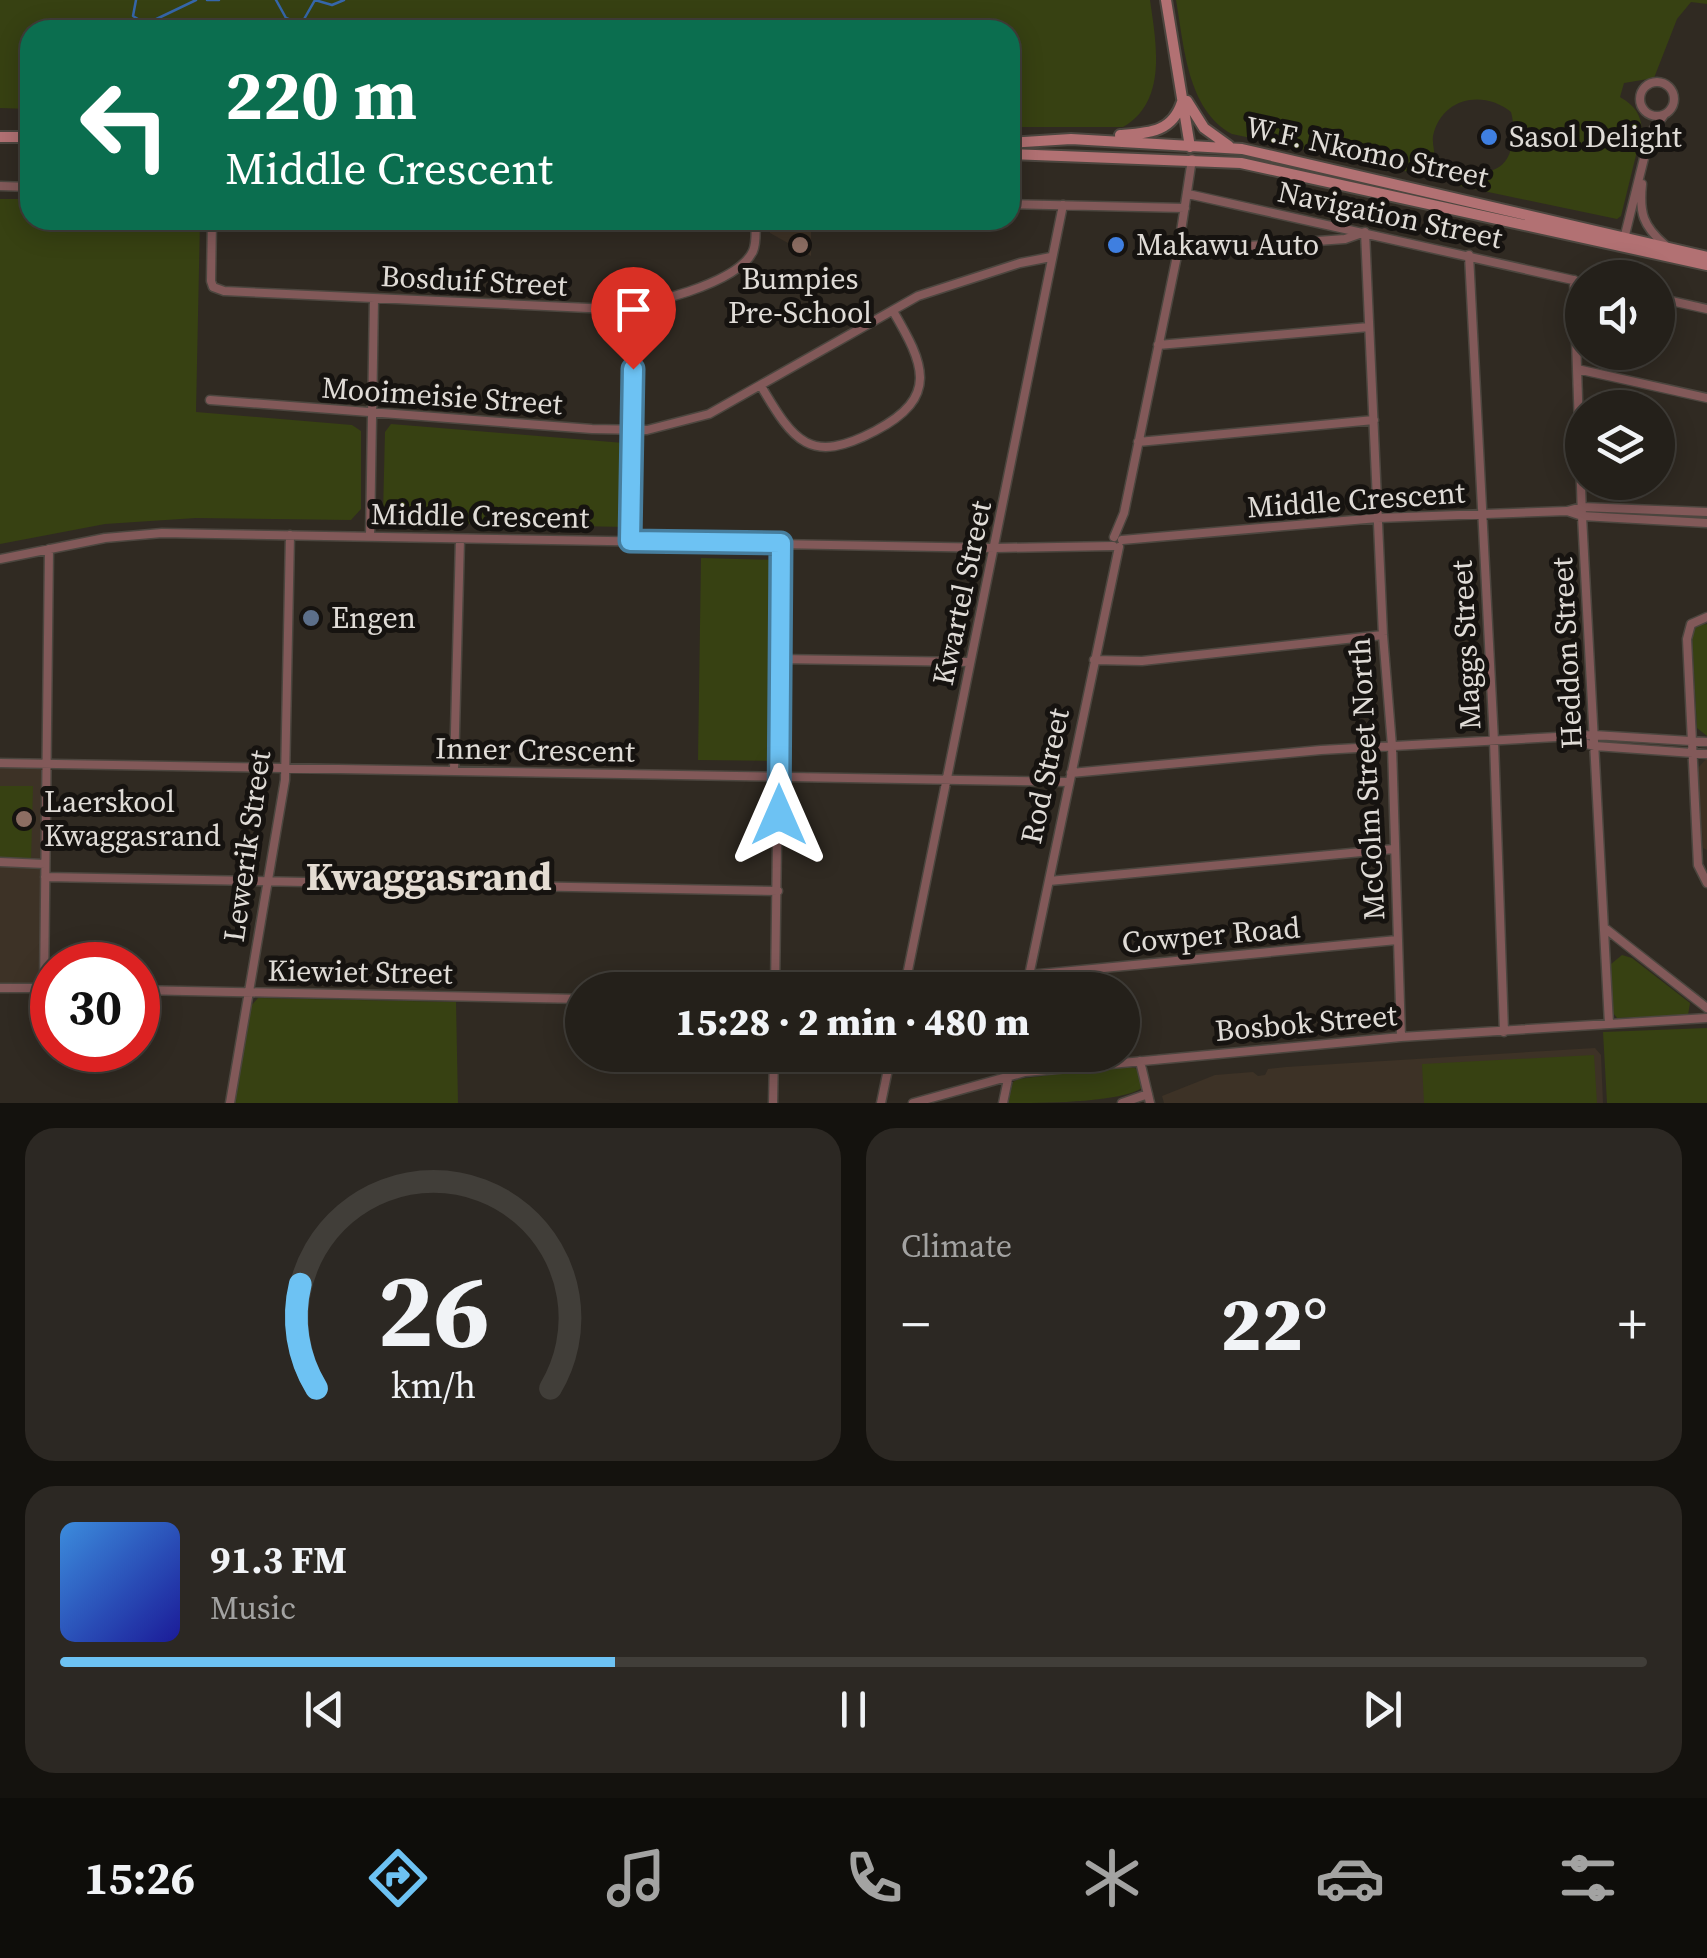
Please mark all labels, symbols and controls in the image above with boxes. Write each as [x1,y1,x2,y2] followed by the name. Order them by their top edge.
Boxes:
[225,46,417,142] text: 220 m
[60,60,190,190] icon: left
[1242,106,1493,197] street label: W.F. Nkomo Street
[1509,116,1682,157] place label: Sasol Delight
[1478,126,1500,148] marker: Sasol Delight
[225,137,553,199] text: Middle Crescent
[1274,171,1506,258] street label: Navigation Street
[1136,224,1319,265] place label: Makawu Auto
[789,234,811,256] marker: Bumpies Pre-School
[1105,234,1127,256] marker: Makawu Auto
[380,255,569,306] street label: Bosduif Street
[728,258,872,333] place label: Bumpies Pre-School
[1565,260,1675,500] map controls
[1565,260,1675,370] button: sound
[591,267,676,370] pin
[606,282,661,337] icon: arrive
[320,367,564,424] street label: Mooimeisie Street
[1565,390,1675,500] button: layers
[1245,471,1467,528] street label: Middle Crescent
[370,493,590,538] street label: Middle Crescent
[922,497,1001,689] street label: Kwartel Street
[1541,556,1592,750] street label: Heddon Street
[1441,559,1490,731] street label: Maggs Street
[331,597,416,638] place label: Engen
[300,607,322,629] marker: Engen
[1339,637,1394,921] street label: McColm Street North
[1010,704,1079,847] street label: Rod Street
[435,727,636,772] street label: Inner Crescent
[213,747,280,944] street label: Lewerik Street
[727,763,831,867] position arrow
[44,781,221,856] place label: Laerskool Kwaggasrand
[13,808,35,830] marker: Laerskool Kwaggasrand
[306,849,552,903] district label: Kwaggasrand
[1120,906,1302,963] street label: Cowper Road
[30,942,160,1072] speed limit sign: 30
[267,949,453,994] street label: Kiewiet Street
[1213,994,1399,1051] street label: Bosbok Street
[675,996,1030,1048] text: 15:28 · 2 min · 480 m
[901,1224,1012,1268] text: Climate
[377,1238,489,1381] text: 26
[1220,1272,1328,1375] text: 22°
[901,1286,930,1361] text: −
[1618,1286,1647,1361] text: +
[390,1361,476,1410] text: km/h
[210,1534,347,1586] text: 91.3 FM
[210,1586,296,1630] text: Music
[297,1682,352,1737] icon: previous
[826,1682,881,1737] icon: pause
[1355,1682,1410,1737] icon: next
[363,1843,433,1913] icon: directions
[601,1843,671,1913] icon: music
[839,1843,909,1913] icon: phone
[1077,1843,1147,1913] icon: climate
[1315,1843,1385,1913] icon: car
[1553,1843,1623,1913] icon: filters
[84,1847,195,1909] text: 15:26

